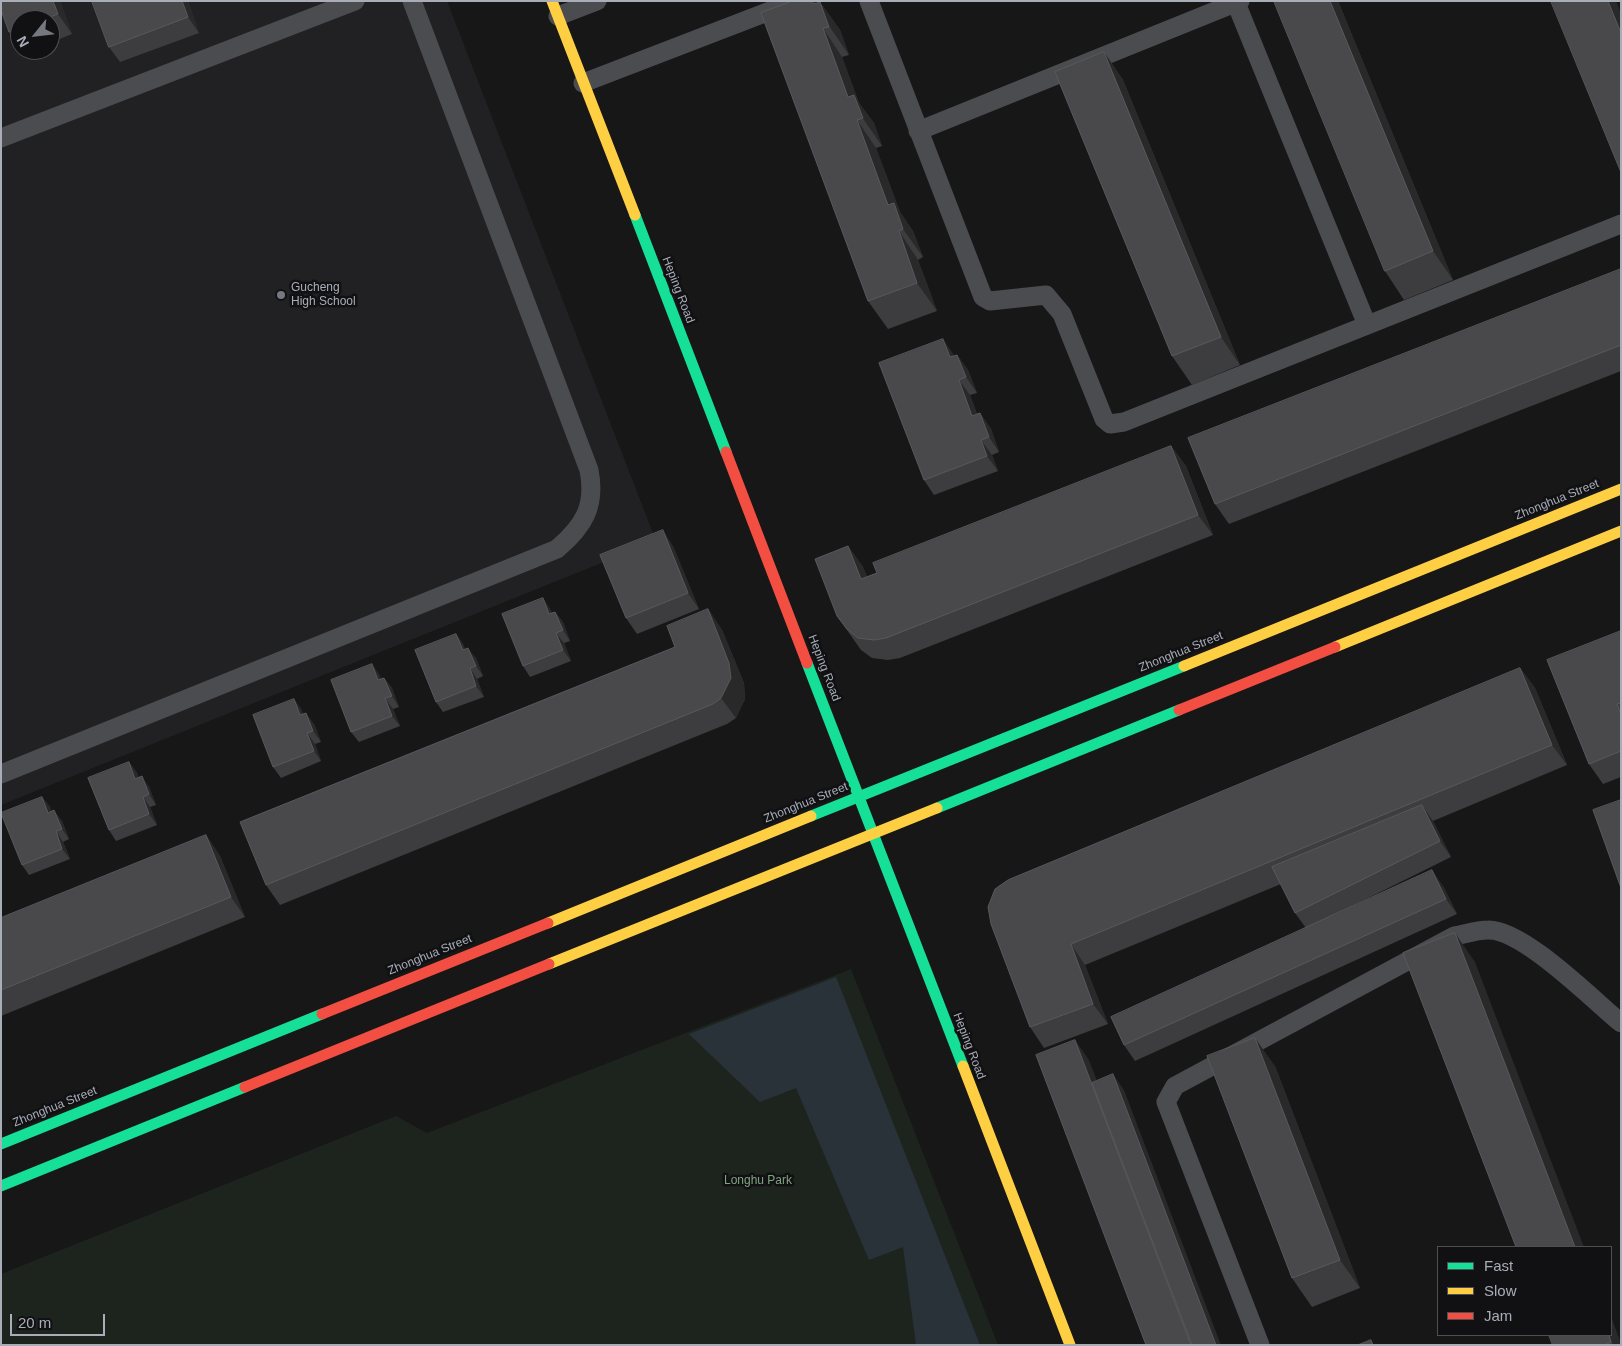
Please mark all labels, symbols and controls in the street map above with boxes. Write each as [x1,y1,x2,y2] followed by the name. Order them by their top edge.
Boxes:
[10,10,60,60] north arrow
[13,33,32,50] text: N
[659,255,697,325] street label: Heping Road
[291,281,356,309] place label: Gucheng High School
[275,289,287,301] marker: Gucheng High School
[1513,477,1601,523] street label: Zhonghua Street
[1137,629,1225,675] street label: Zhonghua Street
[805,633,843,703] street label: Heping Road
[762,780,850,826] street label: Zhonghua Street
[386,932,474,978] street label: Zhonghua Street
[950,1011,988,1081] street label: Heping Road
[11,1084,99,1130] street label: Zhonghua Street
[724,1174,792,1188] park label: Longhu Park
[1437,1246,1612,1336] legend
[1484,1257,1513,1274] text: Fast
[1484,1282,1517,1299] text: Slow
[12,1304,108,1336] scale bar
[1484,1307,1512,1324] text: Jam
[18,1314,51,1331] text: 20 m

